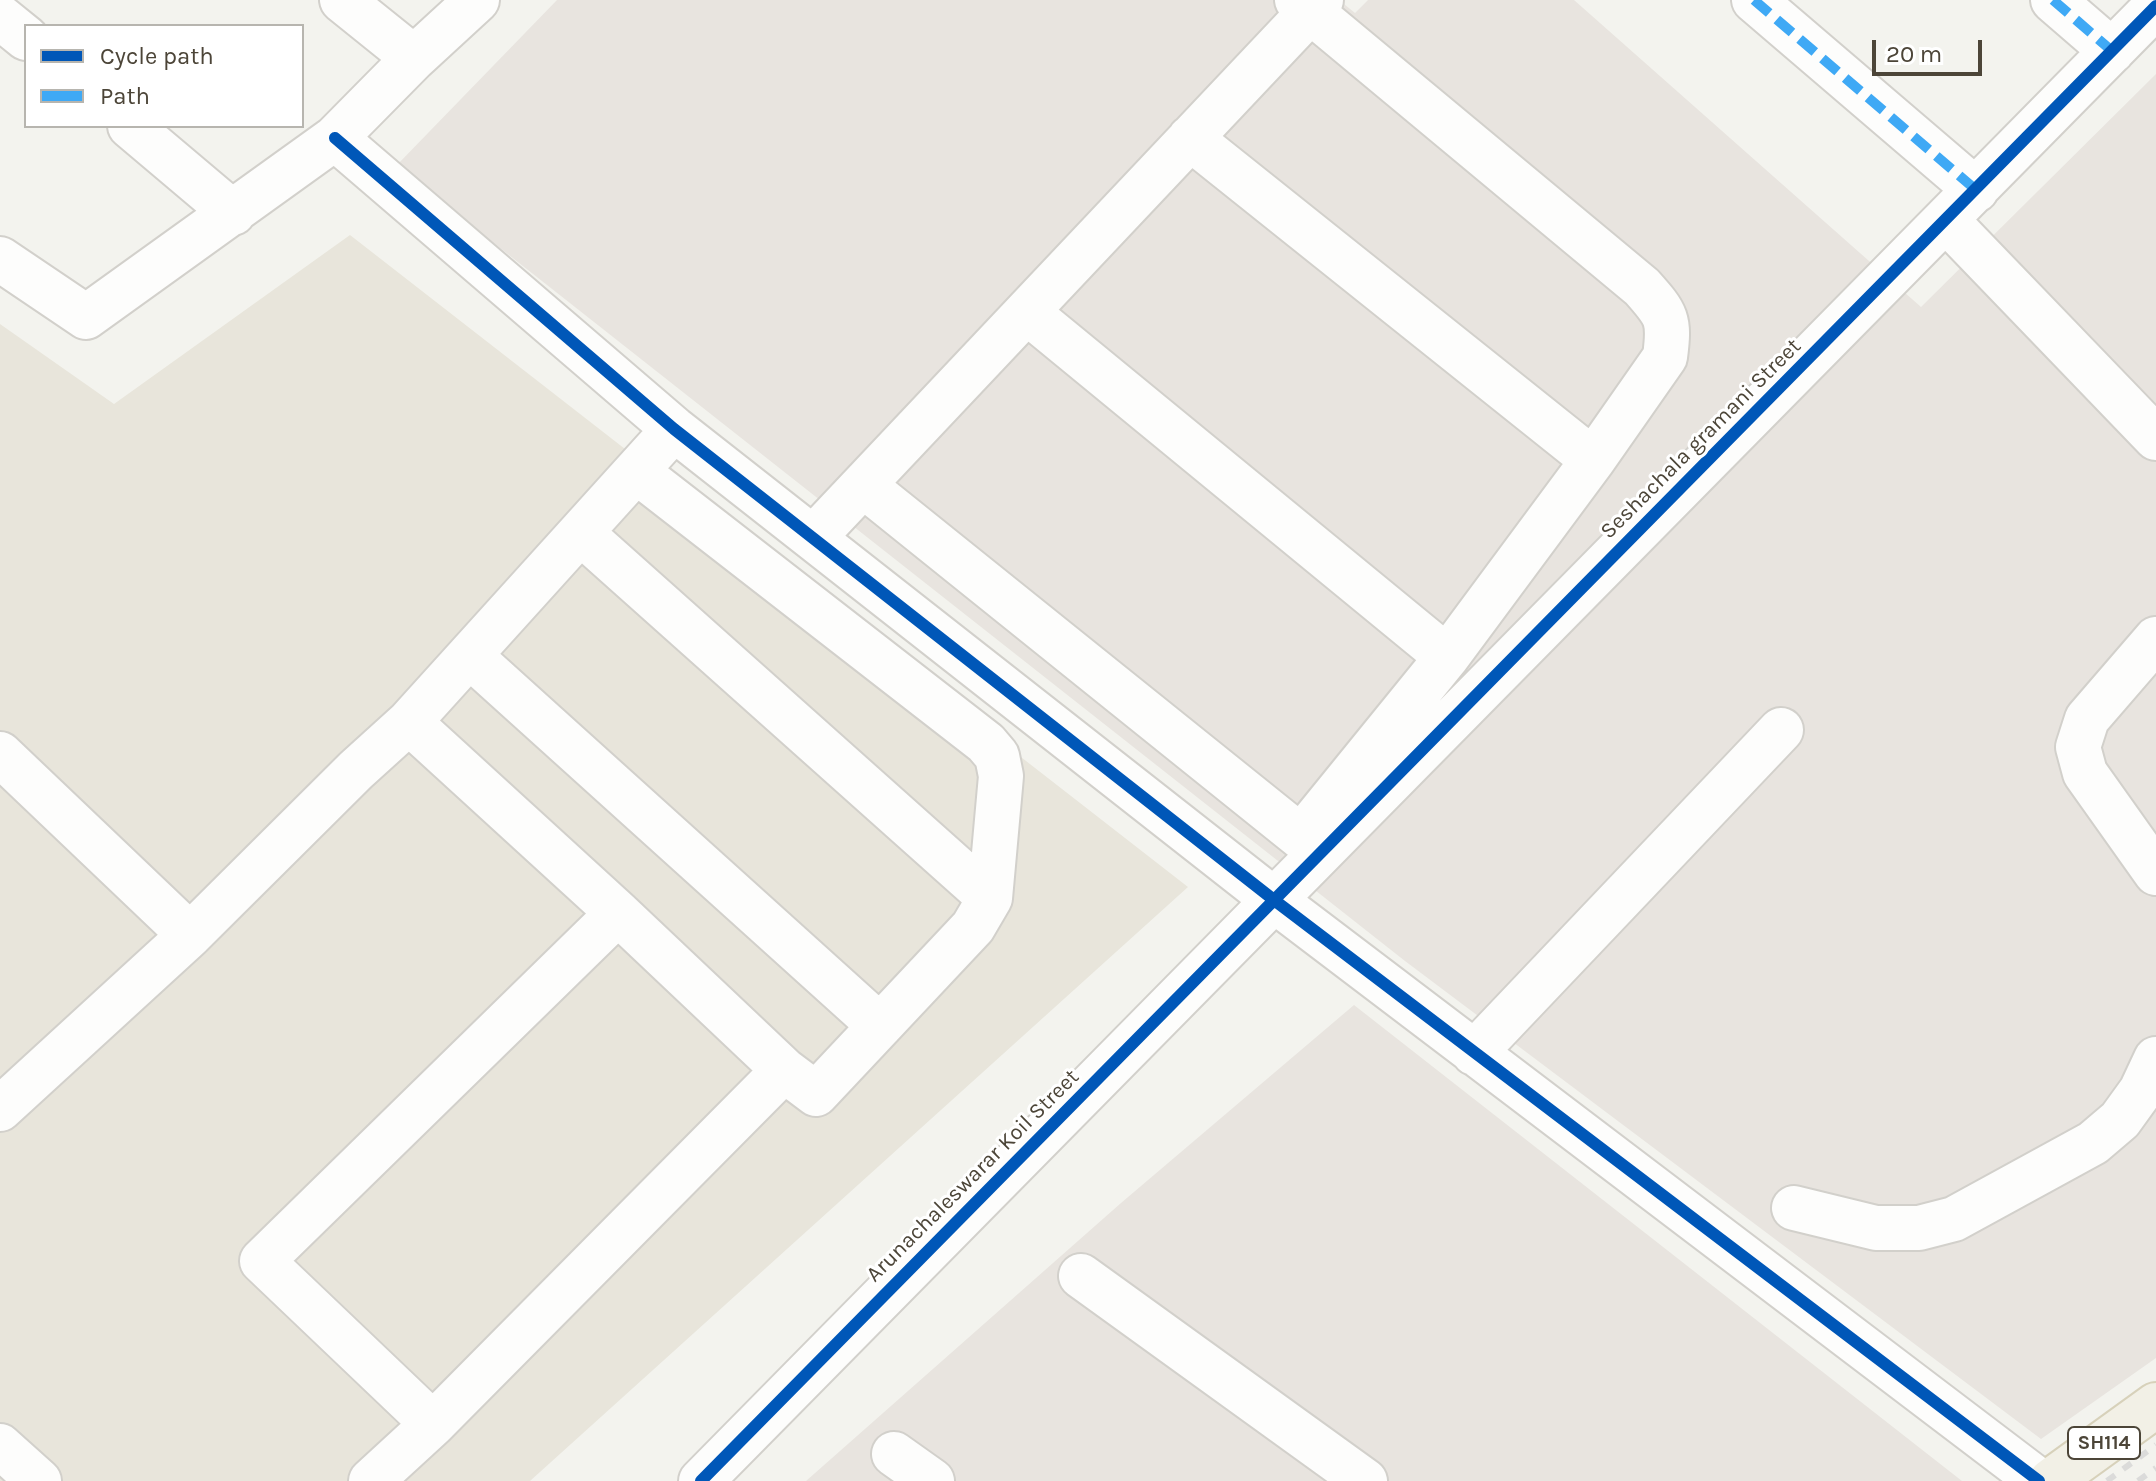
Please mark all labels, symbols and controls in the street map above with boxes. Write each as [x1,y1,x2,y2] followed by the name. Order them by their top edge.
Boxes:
[24,24,304,128] legend
[1876,24,1986,74] scale bar
[1886,40,1942,68] text: 20 m
[100,42,214,70] text: Cycle path
[100,82,150,110] text: Path
[1595,333,1807,545] street label: Seshachala gramani Street
[861,1064,1085,1288] street label: Arunachaleswarar Koil Street
[2068,1427,2140,1459] road number: SH114

